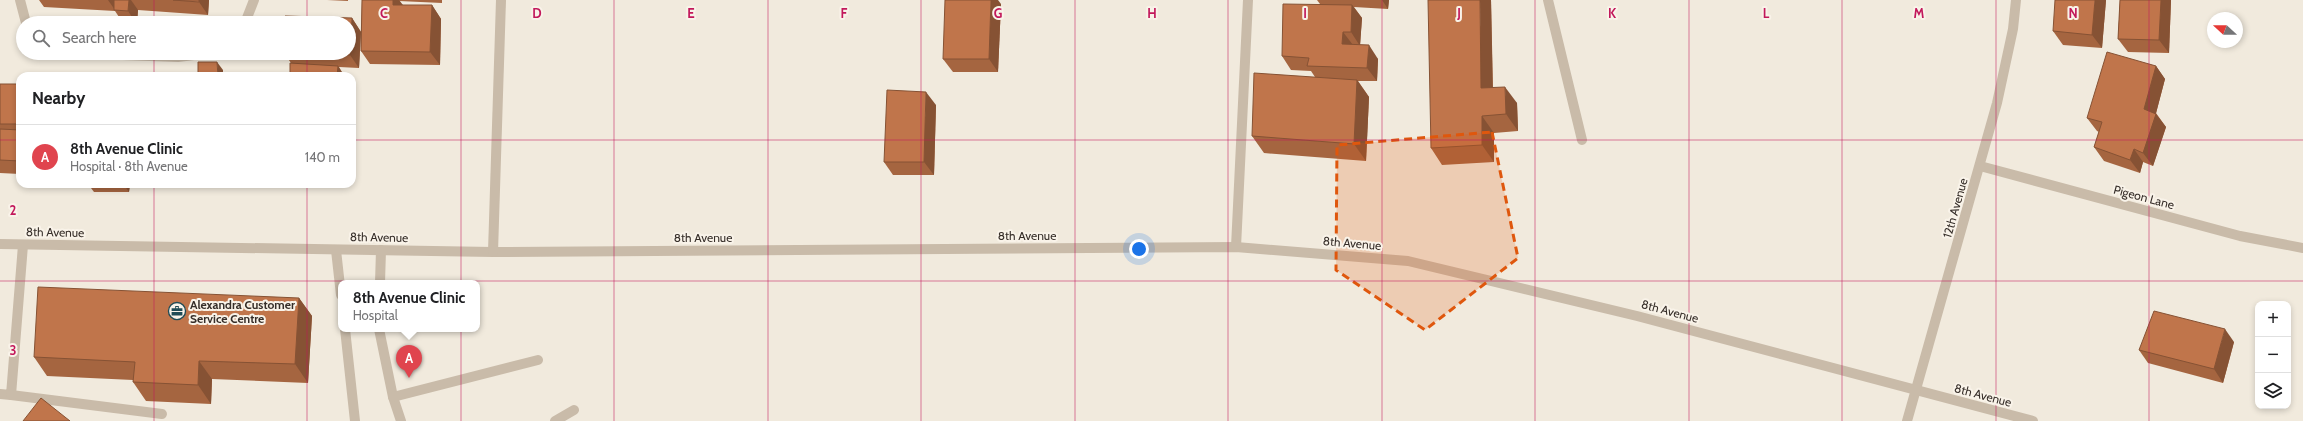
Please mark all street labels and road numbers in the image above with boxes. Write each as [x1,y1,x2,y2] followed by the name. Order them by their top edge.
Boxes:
[1939,176,1971,240] street label: 12th Avenue
[2112,182,2176,212] street label: Pigeon Lane
[26,224,84,240] street label: 8th Avenue
[998,228,1056,243] street label: 8th Avenue
[350,229,408,245] street label: 8th Avenue
[674,230,732,245] street label: 8th Avenue
[1322,233,1382,253] street label: 8th Avenue
[1640,296,1700,326] street label: 8th Avenue
[1953,380,2013,410] street label: 8th Avenue

